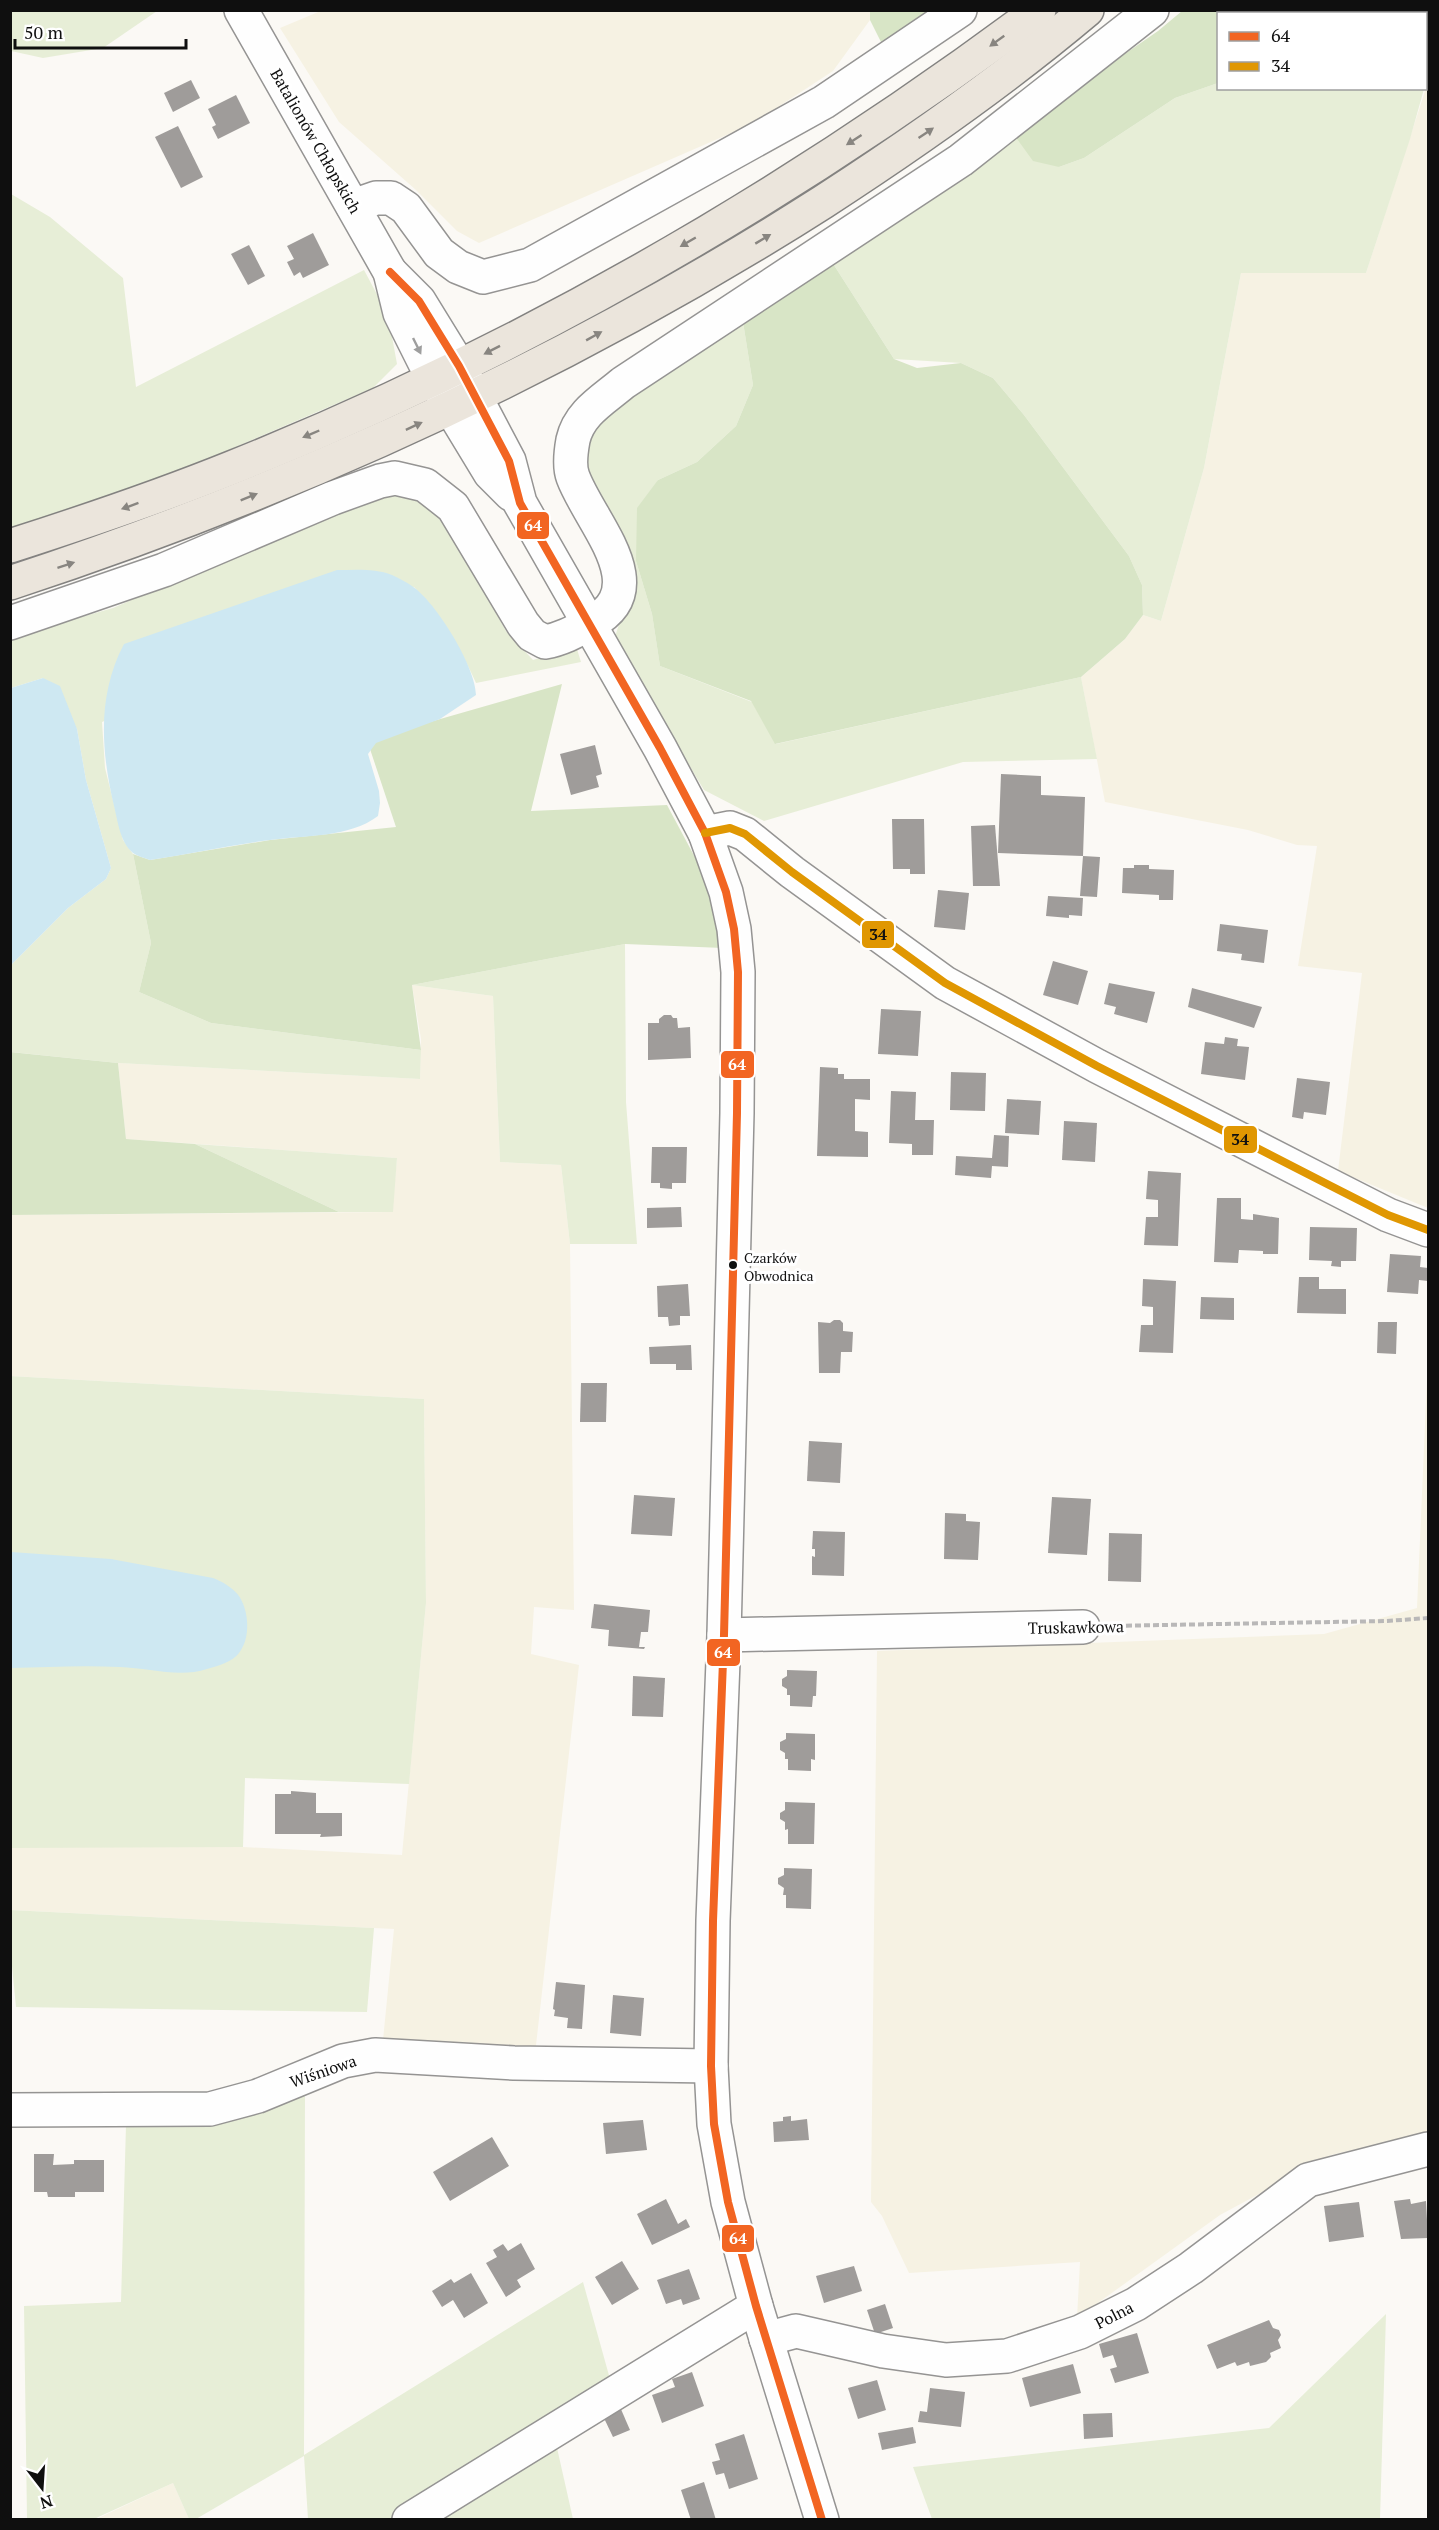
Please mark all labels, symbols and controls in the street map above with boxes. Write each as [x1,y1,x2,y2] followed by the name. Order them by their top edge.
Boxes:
[15,12,186,50] scale bar
[1217,12,1427,90] legend
[24,20,64,44] text: 50 m
[1271,23,1291,47] text: 64
[989,35,1004,47] one-way arrow
[1271,53,1291,77] text: 34
[266,65,367,218] street label: Batalionów Chłopskich
[918,127,934,139] one-way arrow
[845,134,862,145] one-way arrow
[755,234,772,244] one-way arrow
[680,237,696,248] one-way arrow
[586,331,603,341] one-way arrow
[411,337,421,355] one-way arrow
[484,345,501,354] one-way arrow
[406,421,423,430] one-way arrow
[301,429,319,439] one-way arrow
[240,492,258,501] one-way arrow
[120,502,138,512] one-way arrow
[516,511,550,540] line badge: 64
[524,514,542,536] text: 64
[57,560,75,569] one-way arrow
[861,920,895,949] line badge: 34
[869,923,887,945] text: 34
[720,1050,755,1079] line badge: 64
[728,1053,746,1075] text: 64
[1223,1125,1258,1154] line badge: 34
[1231,1128,1249,1150] text: 34
[744,1248,813,1285] place label: Czarków Obwodnica
[727,1259,739,1271] marker: Czarków Obwodnica
[1028,1615,1124,1639] street label: Truskawkowa
[706,1638,741,1667] line badge: 64
[714,1641,732,1663] text: 64
[287,2049,359,2093] street label: Wiśniowa
[721,2224,755,2253] line badge: 64
[729,2227,747,2249] text: 64
[1091,2296,1137,2334] street label: Polna
[12,2458,72,2518] north arrow
[37,2490,55,2515] text: N

